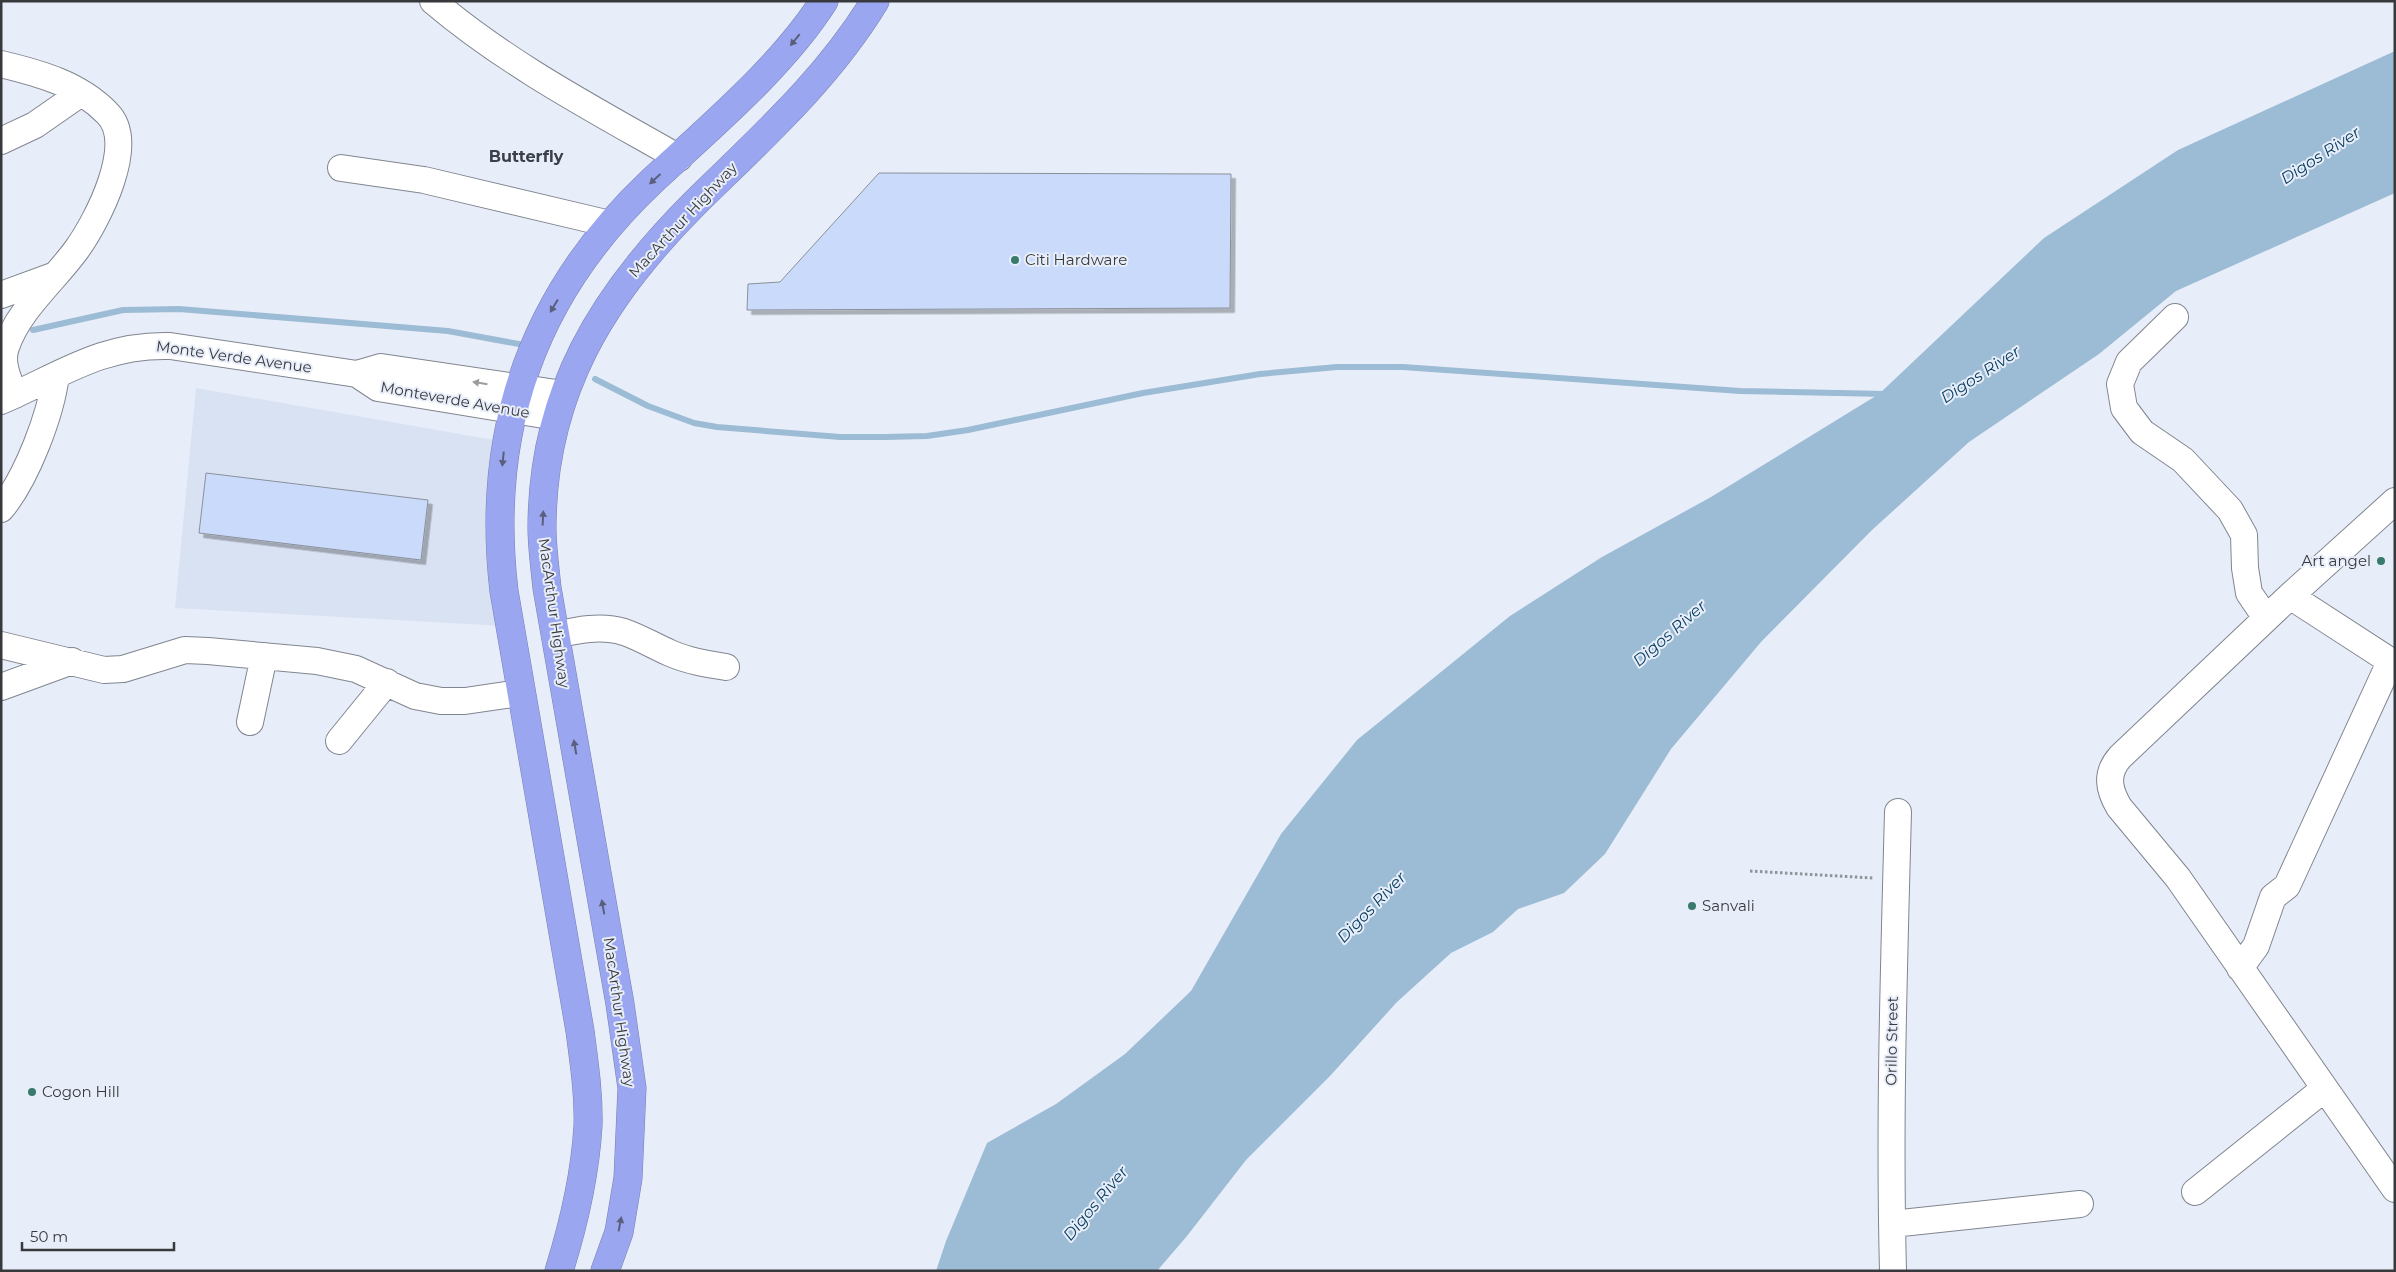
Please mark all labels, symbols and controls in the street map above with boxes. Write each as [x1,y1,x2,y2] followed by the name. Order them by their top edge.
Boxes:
[789,33,800,46] one-way arrow
[2277,122,2364,188] water label: Digos River
[489,147,564,166] district label: Butterfly
[624,157,742,281] street label: MacArthur Highway
[649,173,661,185] one-way arrow
[1025,250,1127,269] place label: Citi Hardware
[1009,254,1021,266] marker: Citi Hardware
[550,299,559,312] one-way arrow
[155,336,313,377] street label: Monte Verde Avenue
[1937,341,2024,407] water label: Digos River
[379,377,531,422] street label: Monteverde Avenue
[472,378,488,386] one-way arrow
[499,451,507,467] one-way arrow
[539,509,547,525] one-way arrow
[535,537,575,690] street label: MacArthur Highway
[2302,551,2371,570] place label: Art angel
[2375,555,2387,567] marker: Art angel
[1629,596,1710,670] water label: Digos River
[570,739,578,755] one-way arrow
[1333,868,1410,947] water label: Digos River
[1702,896,1755,915] place label: Sanvali
[599,899,607,915] one-way arrow
[1686,900,1698,912] marker: Sanvali
[600,936,640,1089] street label: MacArthur Highway
[1881,996,1902,1086] street label: Orillo Street
[42,1082,120,1101] place label: Cogon Hill
[26,1086,38,1098] marker: Cogon Hill
[1059,1162,1132,1244] water label: Digos River
[616,1217,624,1232] one-way arrow
[22,1220,175,1252] scale bar
[30,1227,68,1246] text: 50 m

